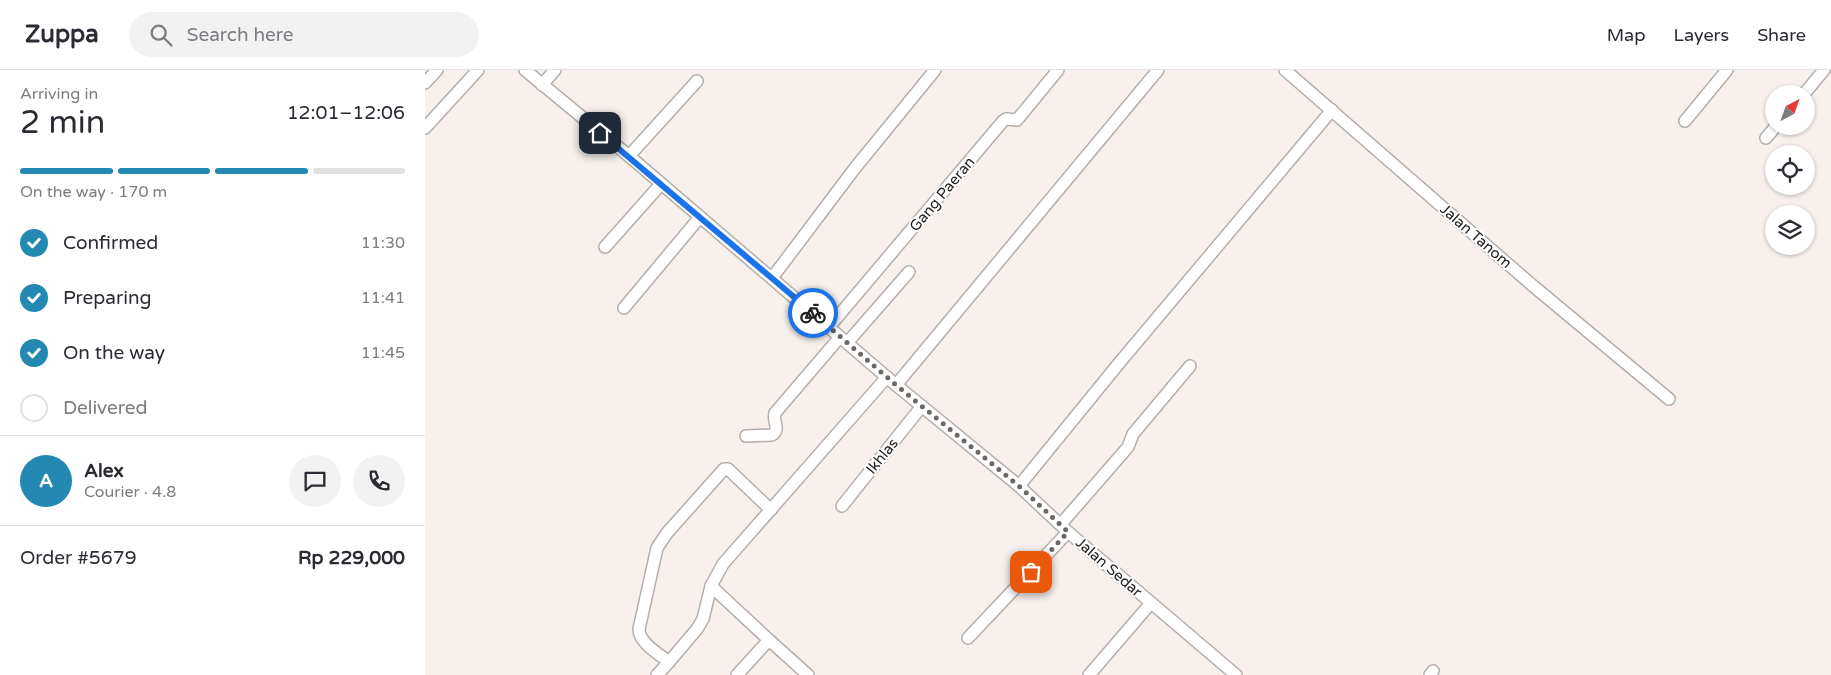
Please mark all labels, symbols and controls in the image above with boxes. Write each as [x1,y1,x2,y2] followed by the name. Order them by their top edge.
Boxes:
[129,12,479,57] search box
[25,20,99,49] text: Zuppa
[147,21,175,49] icon: search
[187,24,294,46] text: Search here
[1607,24,1646,46] text: Map
[1674,24,1729,46] text: Layers
[1757,24,1806,46] text: Share
[20,84,98,104] text: Arriving in
[1765,85,1815,135] north arrow
[1765,85,1815,255] map controls
[287,102,405,124] text: 12:01–12:06
[20,104,105,142] text: 2 min
[579,112,621,154] pin
[586,119,614,147] icon: home
[1765,145,1815,195] button: locate
[905,153,979,235] street label: Gang Paeran
[20,182,167,202] text: On the way · 170 m
[1437,200,1515,272] street label: Jalan Tanom
[1765,205,1815,255] button: layers
[20,229,48,257] icon: check
[63,232,158,254] text: Confirmed
[361,233,405,253] text: 11:30
[20,284,48,312] icon: check
[63,287,152,309] text: Preparing
[361,288,405,308] text: 11:41
[788,288,838,338] courier
[799,299,827,327] icon: bike
[20,339,48,367] icon: check
[63,342,165,364] text: On the way
[361,343,405,363] text: 11:45
[63,397,148,419] text: Delivered
[862,434,902,478] street label: Ikhlas
[289,455,341,507] button: chat
[353,455,405,507] button: phone
[84,460,124,482] text: Alex
[39,470,53,492] text: A
[84,482,176,502] text: Courier · 4.8
[1072,533,1146,601] street label: Jalan Sedar
[20,547,137,569] text: Order #5679
[298,547,405,569] text: Rp 229,000
[1010,551,1052,593] pin
[1017,558,1045,586] icon: bag

